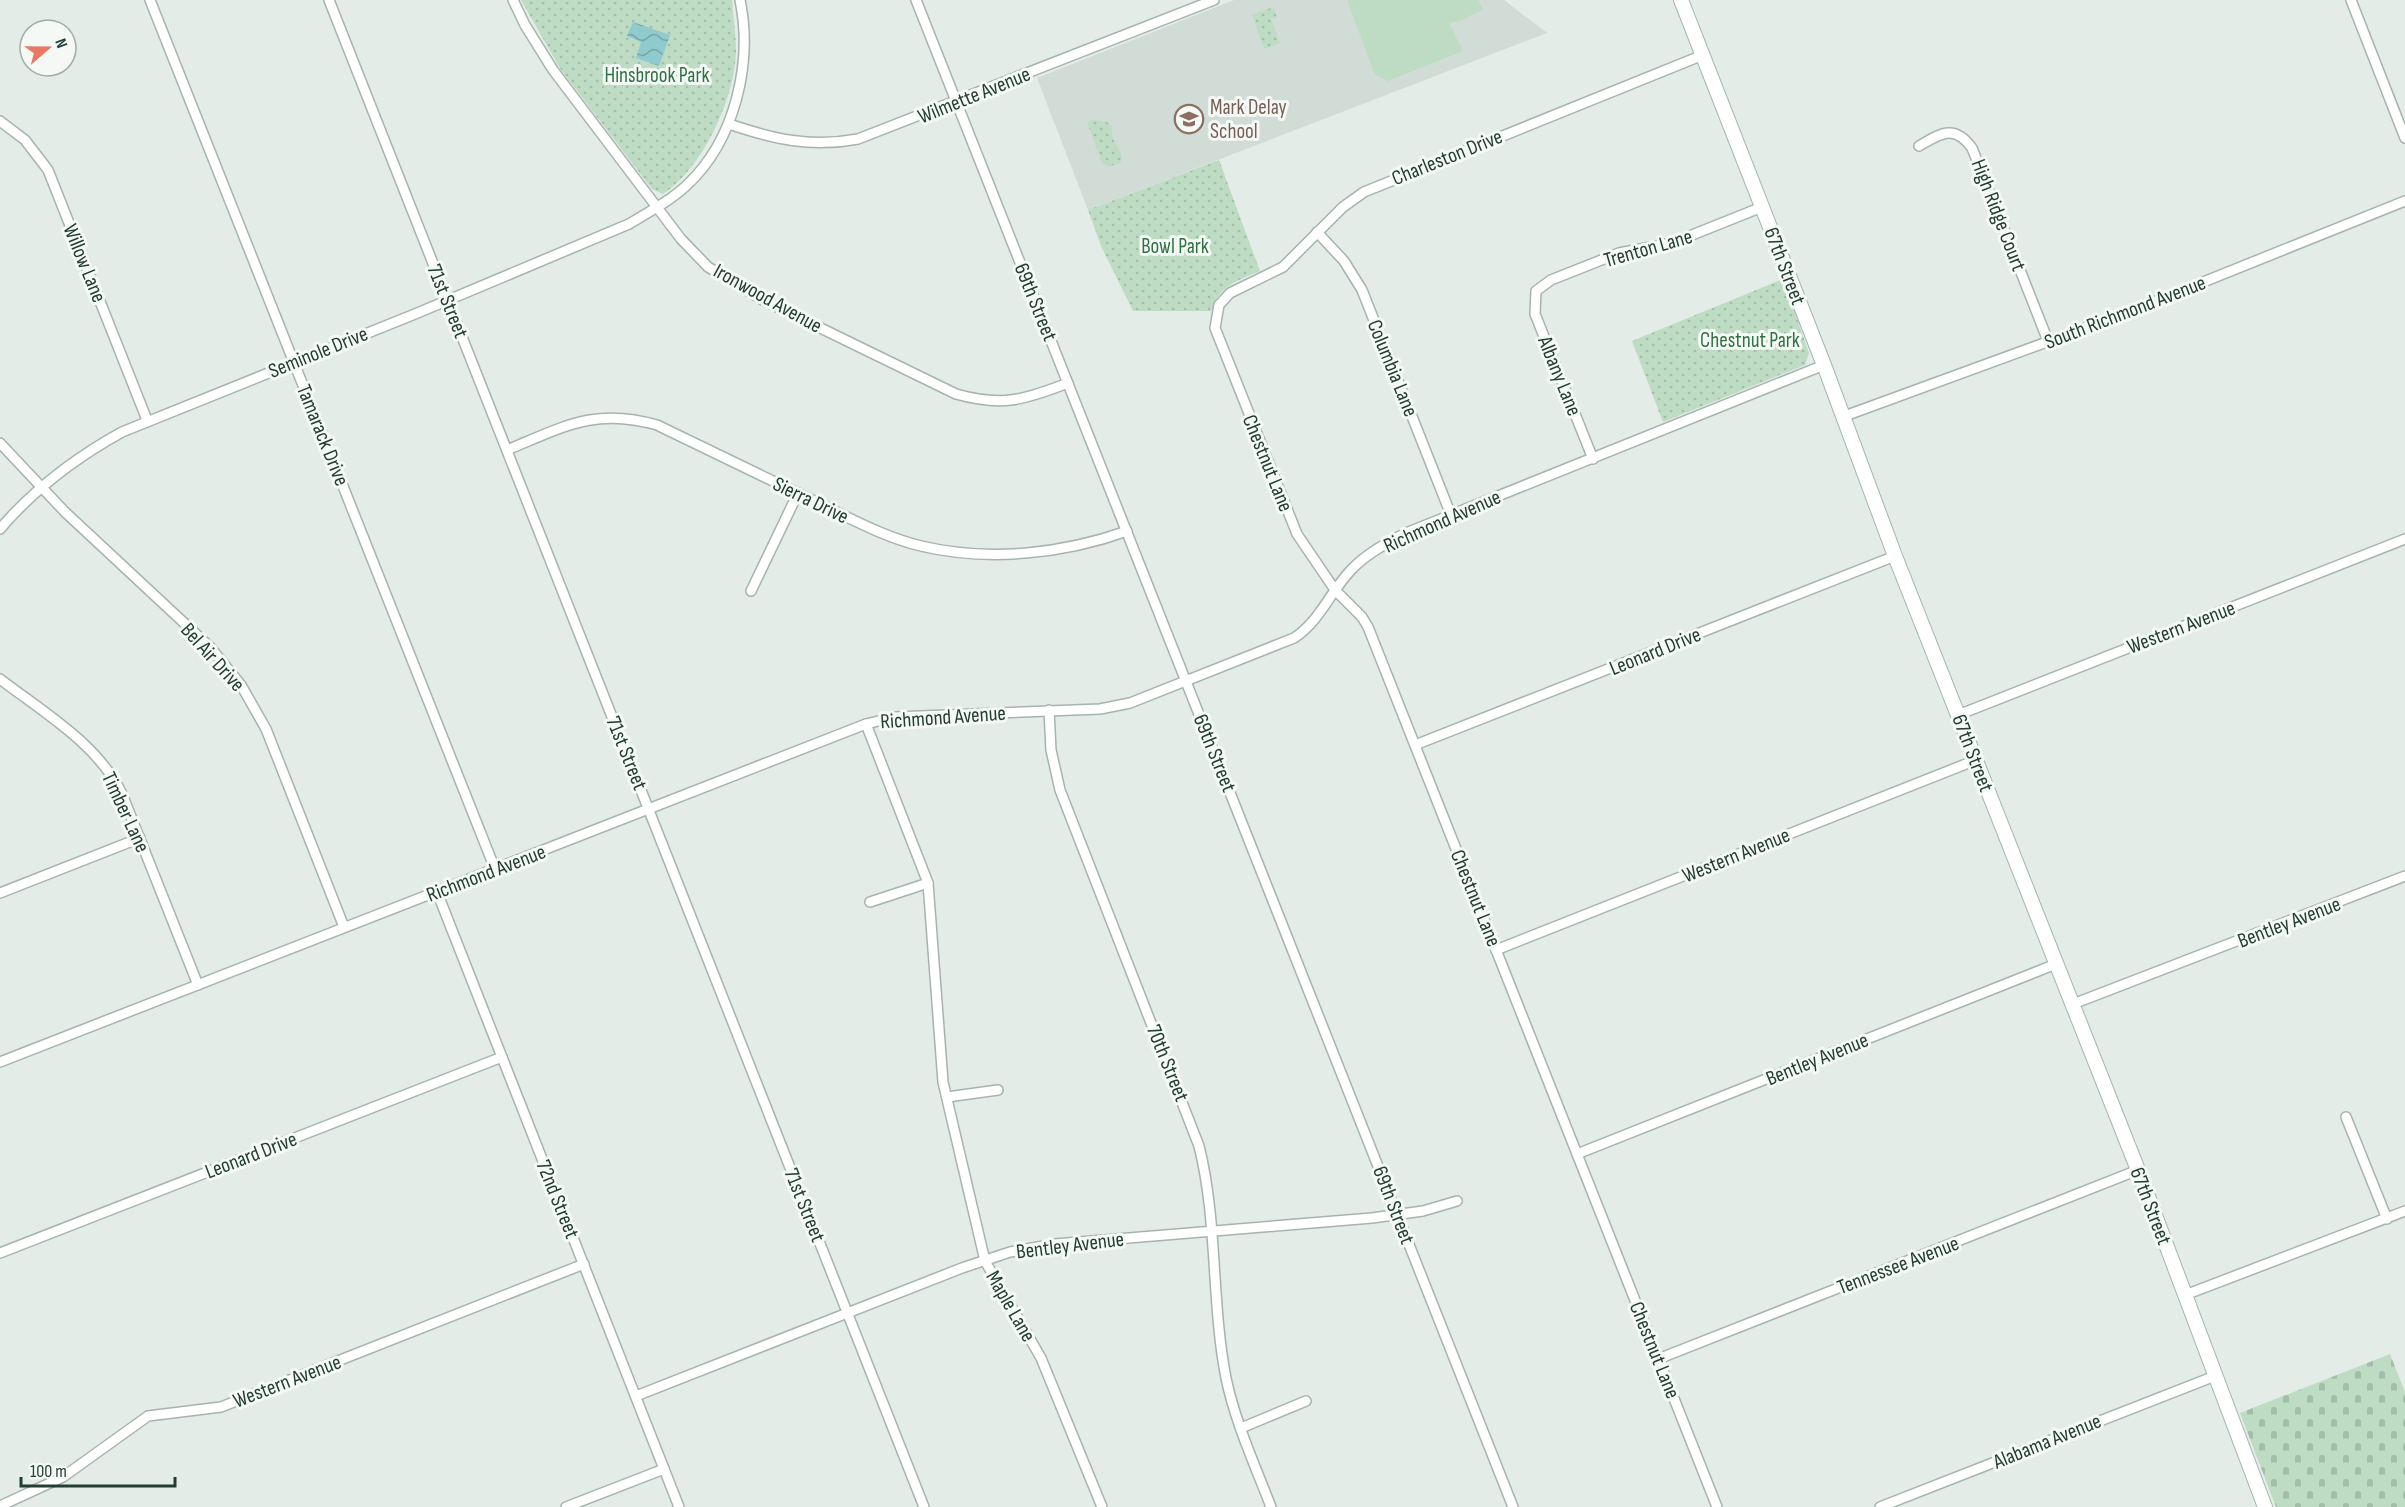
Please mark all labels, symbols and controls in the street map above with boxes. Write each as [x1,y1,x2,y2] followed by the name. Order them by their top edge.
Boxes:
[18,18,78,78] north arrow
[50,36,71,51] text: N
[914,62,1034,129] street label: Wilmette Avenue
[604,63,710,88] park label: Hinsbrook Park
[1210,95,1287,144] place label: Mark Delay School
[1173,103,1205,135] school or university icon: Mark Delay School
[1388,124,1506,191] street label: Charleston Drive
[1966,156,2031,275] street label: High Ridge Court
[58,220,112,306] street label: Willow Lane
[1601,224,1695,273] street label: Trenton Lane
[1758,224,1811,308] street label: 67th Street
[1141,234,1209,259] park label: Bowl Park
[709,258,826,339] street label: Ironwood Avenue
[1009,260,1062,345] street label: 69th Street
[421,261,474,342] street label: 71st Street
[2041,270,2209,355] street label: South Richmond Avenue
[1362,316,1423,420] street label: Columbia Lane
[265,321,371,384] street label: Seminole Drive
[1700,328,1800,353] park label: Chestnut Park
[1532,332,1587,420] street label: Albany Lane
[291,381,354,489] street label: Tamarack Drive
[1237,411,1298,515] street label: Chestnut Lane
[769,471,853,529] street label: Sierra Drive
[1380,484,1505,558] street label: Richmond Avenue
[2124,595,2239,660] street label: Western Avenue
[175,618,250,697] street label: Bel Air Drive
[1606,622,1704,681] street label: Leonard Drive
[880,701,1007,734] street label: Richmond Avenue
[1188,711,1241,796] street label: 69th Street
[1946,711,1999,795] street label: 67th Street
[600,713,653,794] street label: 71st Street
[96,768,155,856] street label: Timber Lane
[1679,823,1794,888] street label: Western Avenue
[423,839,549,908] street label: Richmond Avenue
[1445,846,1506,950] street label: Chestnut Lane
[2234,891,2344,954] street label: Bentley Avenue
[1141,1021,1194,1105] street label: 70th Street
[1762,1028,1872,1091] street label: Bentley Avenue
[202,1127,301,1184] street label: Leonard Drive
[531,1156,585,1242] street label: 72nd Street
[1367,1163,1420,1248] street label: 69th Street
[2124,1164,2177,1248] street label: 67th Street
[778,1165,831,1246] street label: 71st Street
[1015,1226,1125,1265] street label: Bentley Avenue
[1834,1231,1963,1300] street label: Tennessee Avenue
[980,1266,1041,1346] street label: Maple Lane
[1624,1298,1685,1402] street label: Chestnut Lane
[230,1349,345,1414] street label: Western Avenue
[1989,1408,2105,1475] street label: Alabama Avenue
[21,1450,176,1488] scale bar
[30,1461,67,1482] text: 100 m

